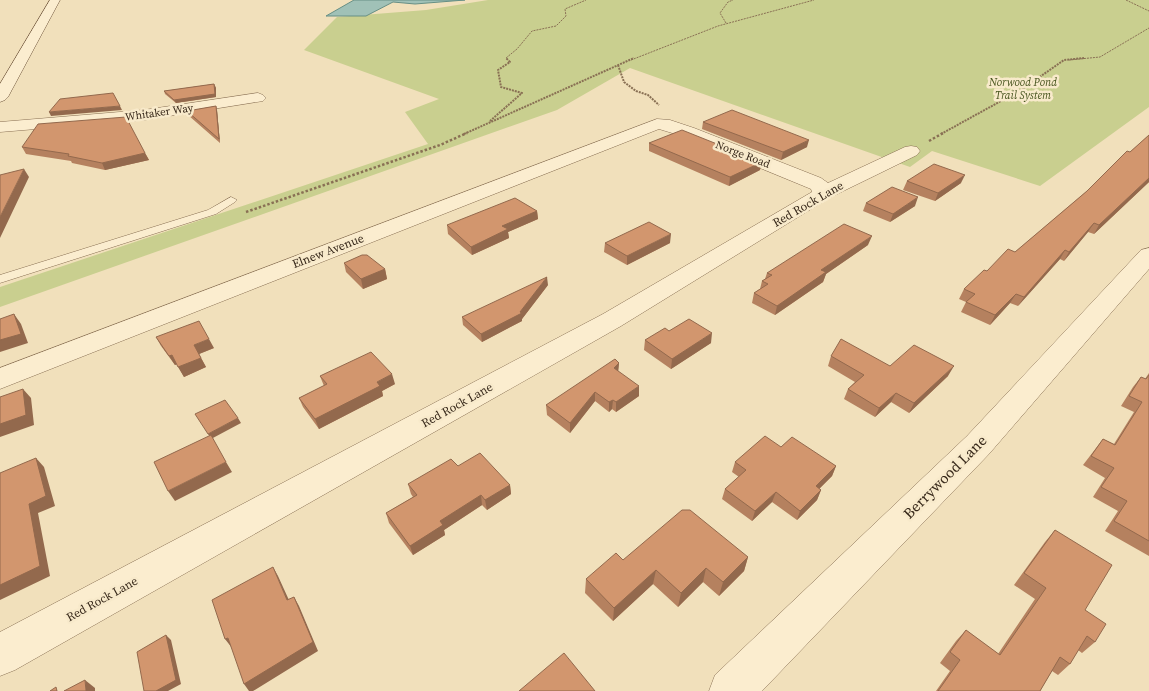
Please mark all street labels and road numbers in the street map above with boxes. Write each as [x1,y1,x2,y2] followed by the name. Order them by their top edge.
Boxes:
[124,100,195,125] street label: Whitaker Way
[713,137,773,172] street label: Norge Road
[770,177,846,231] street label: Red Rock Lane
[290,230,366,272] street label: Elnew Avenue
[418,379,496,431] street label: Red Rock Lane
[898,430,991,523] street label: Berrywood Lane
[63,573,141,625] street label: Red Rock Lane

